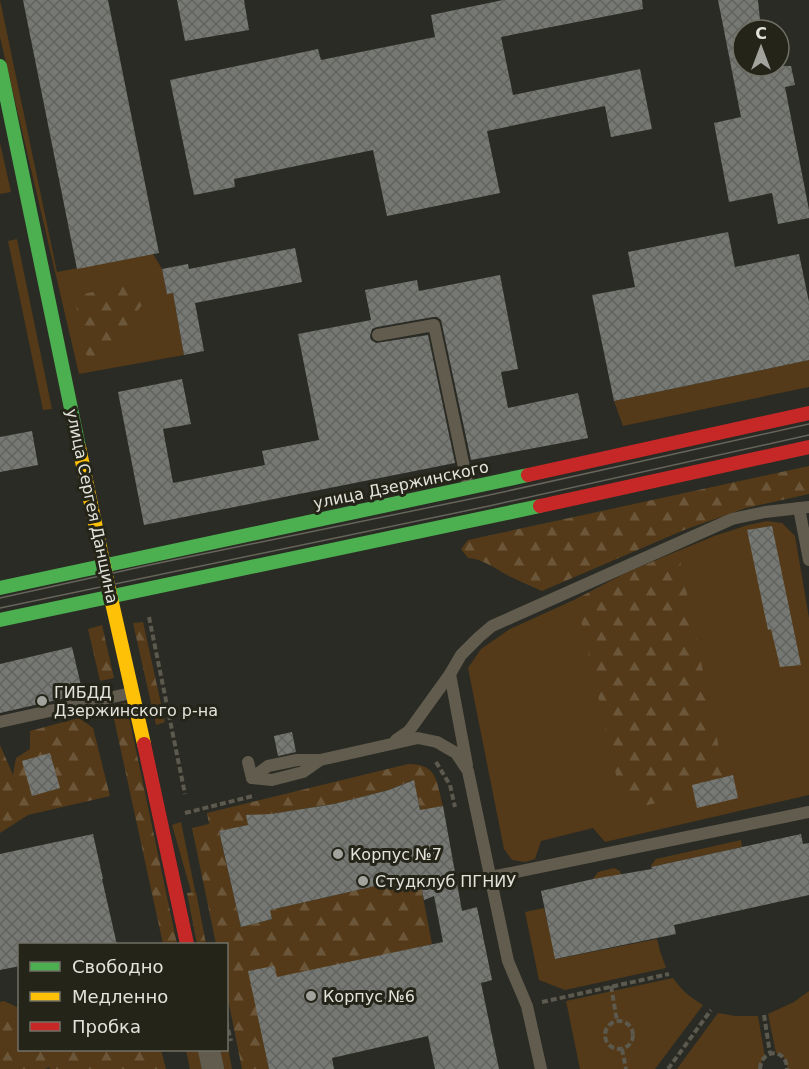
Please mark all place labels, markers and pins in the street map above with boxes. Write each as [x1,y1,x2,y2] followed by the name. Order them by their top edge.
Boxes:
[54,683,218,720] place label: ГИБДД Дзержинского р-на
[35,694,49,708] marker: ГИБДД Дзержинского р-на
[350,845,442,864] place label: Корпус №7
[331,847,345,861] marker: Корпус №7
[375,872,516,891] place label: Студклуб ПГНИУ
[356,874,370,888] marker: Студклуб ПГНИУ
[323,987,415,1006] place label: Корпус №6
[304,989,318,1003] marker: Корпус №6

